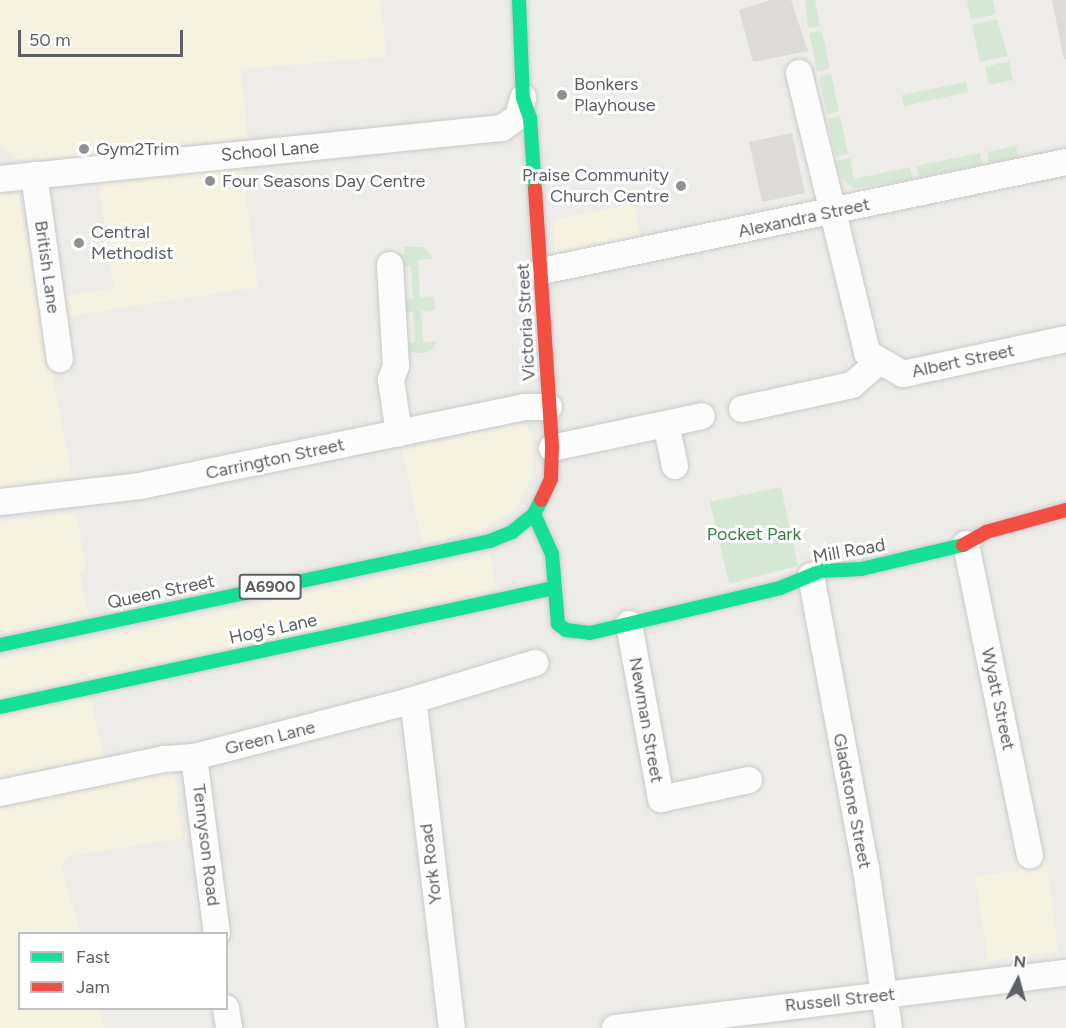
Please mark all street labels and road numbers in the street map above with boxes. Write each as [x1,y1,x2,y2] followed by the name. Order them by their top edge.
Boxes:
[220,136,320,166] street label: School Lane
[736,193,872,243] street label: Alexandra Street
[30,219,64,315] street label: British Lane
[512,263,540,381] street label: Victoria Street
[910,340,1016,382] street label: Albert Street
[204,434,346,484] street label: Carrington Street
[811,534,887,568] street label: Mill Road
[106,570,216,614] street label: Queen Street
[238,574,302,600] road number: A6900
[227,609,319,649] street label: Hog's Lane
[977,646,1019,752] street label: Wyatt Street
[624,656,668,784] street label: Newman Street
[223,716,317,760] street label: Green Lane
[828,731,876,871] street label: Gladstone Street
[188,783,224,907] street label: Tennyson Road
[415,823,447,905] street label: York Road
[784,983,896,1017] street label: Russell Street

